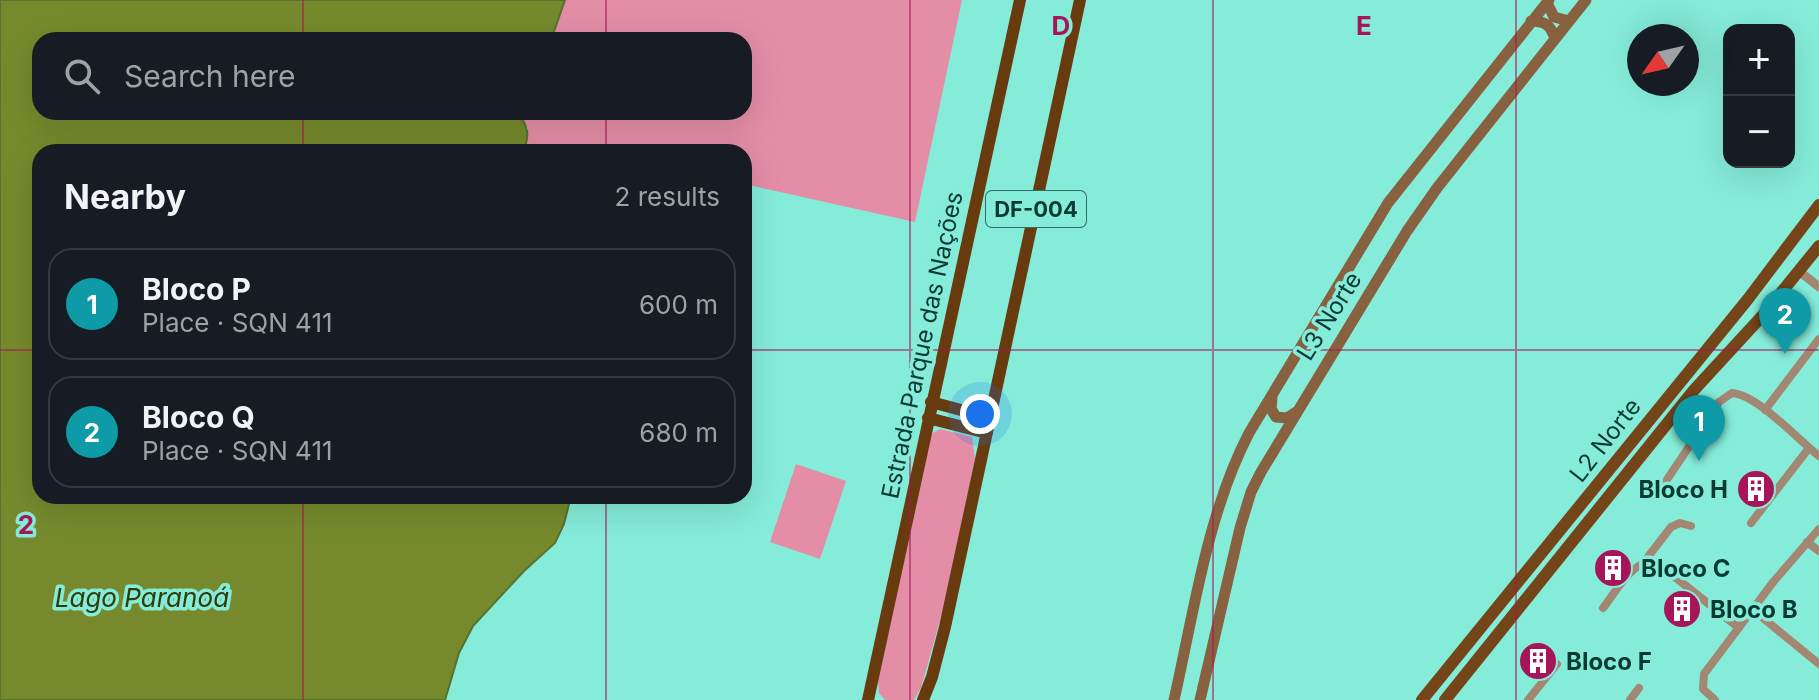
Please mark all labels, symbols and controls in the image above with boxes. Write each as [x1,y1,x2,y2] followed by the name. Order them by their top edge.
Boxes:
[1052,10,1070,41] text: D
[1356,10,1372,41] text: E
[1627,24,1699,96] north arrow
[1723,24,1795,168] map controls
[1723,24,1795,96] button: +
[32,32,752,120] search box
[60,54,104,98] icon: search
[124,58,296,94] text: Search here
[1723,96,1795,168] button: −
[64,176,186,217] text: Nearby
[615,181,720,212] text: 2 results
[875,189,969,501] street label: Estrada Parque das Nações
[986,191,1086,227] road number: DF-004
[1291,266,1367,366] street label: L3 Norte
[142,271,251,307] text: Bloco P
[1759,288,1811,354] pin: 2
[86,289,98,320] text: 1
[639,289,718,320] text: 600 m
[142,307,333,338] text: Place · SQN 411
[1563,392,1647,488] street label: L2 Norte
[960,394,1000,434] your location
[1673,395,1725,461] pin: 1
[142,399,255,435] text: Bloco Q
[84,417,100,448] text: 2
[639,417,718,448] text: 680 m
[142,435,333,466] text: Place · SQN 411
[1735,468,1777,510] building icon: Bloco H
[1638,475,1728,504] place label: Bloco H
[18,509,34,540] text: 2
[1592,547,1634,589] building icon: Bloco C
[1641,554,1730,583] place label: Bloco C
[55,582,229,613] water label: Lago Paranoá
[1661,588,1703,630] building icon: Bloco B
[1710,595,1798,624] place label: Bloco B
[1517,640,1559,682] building icon: Bloco F
[1566,647,1652,676] place label: Bloco F

